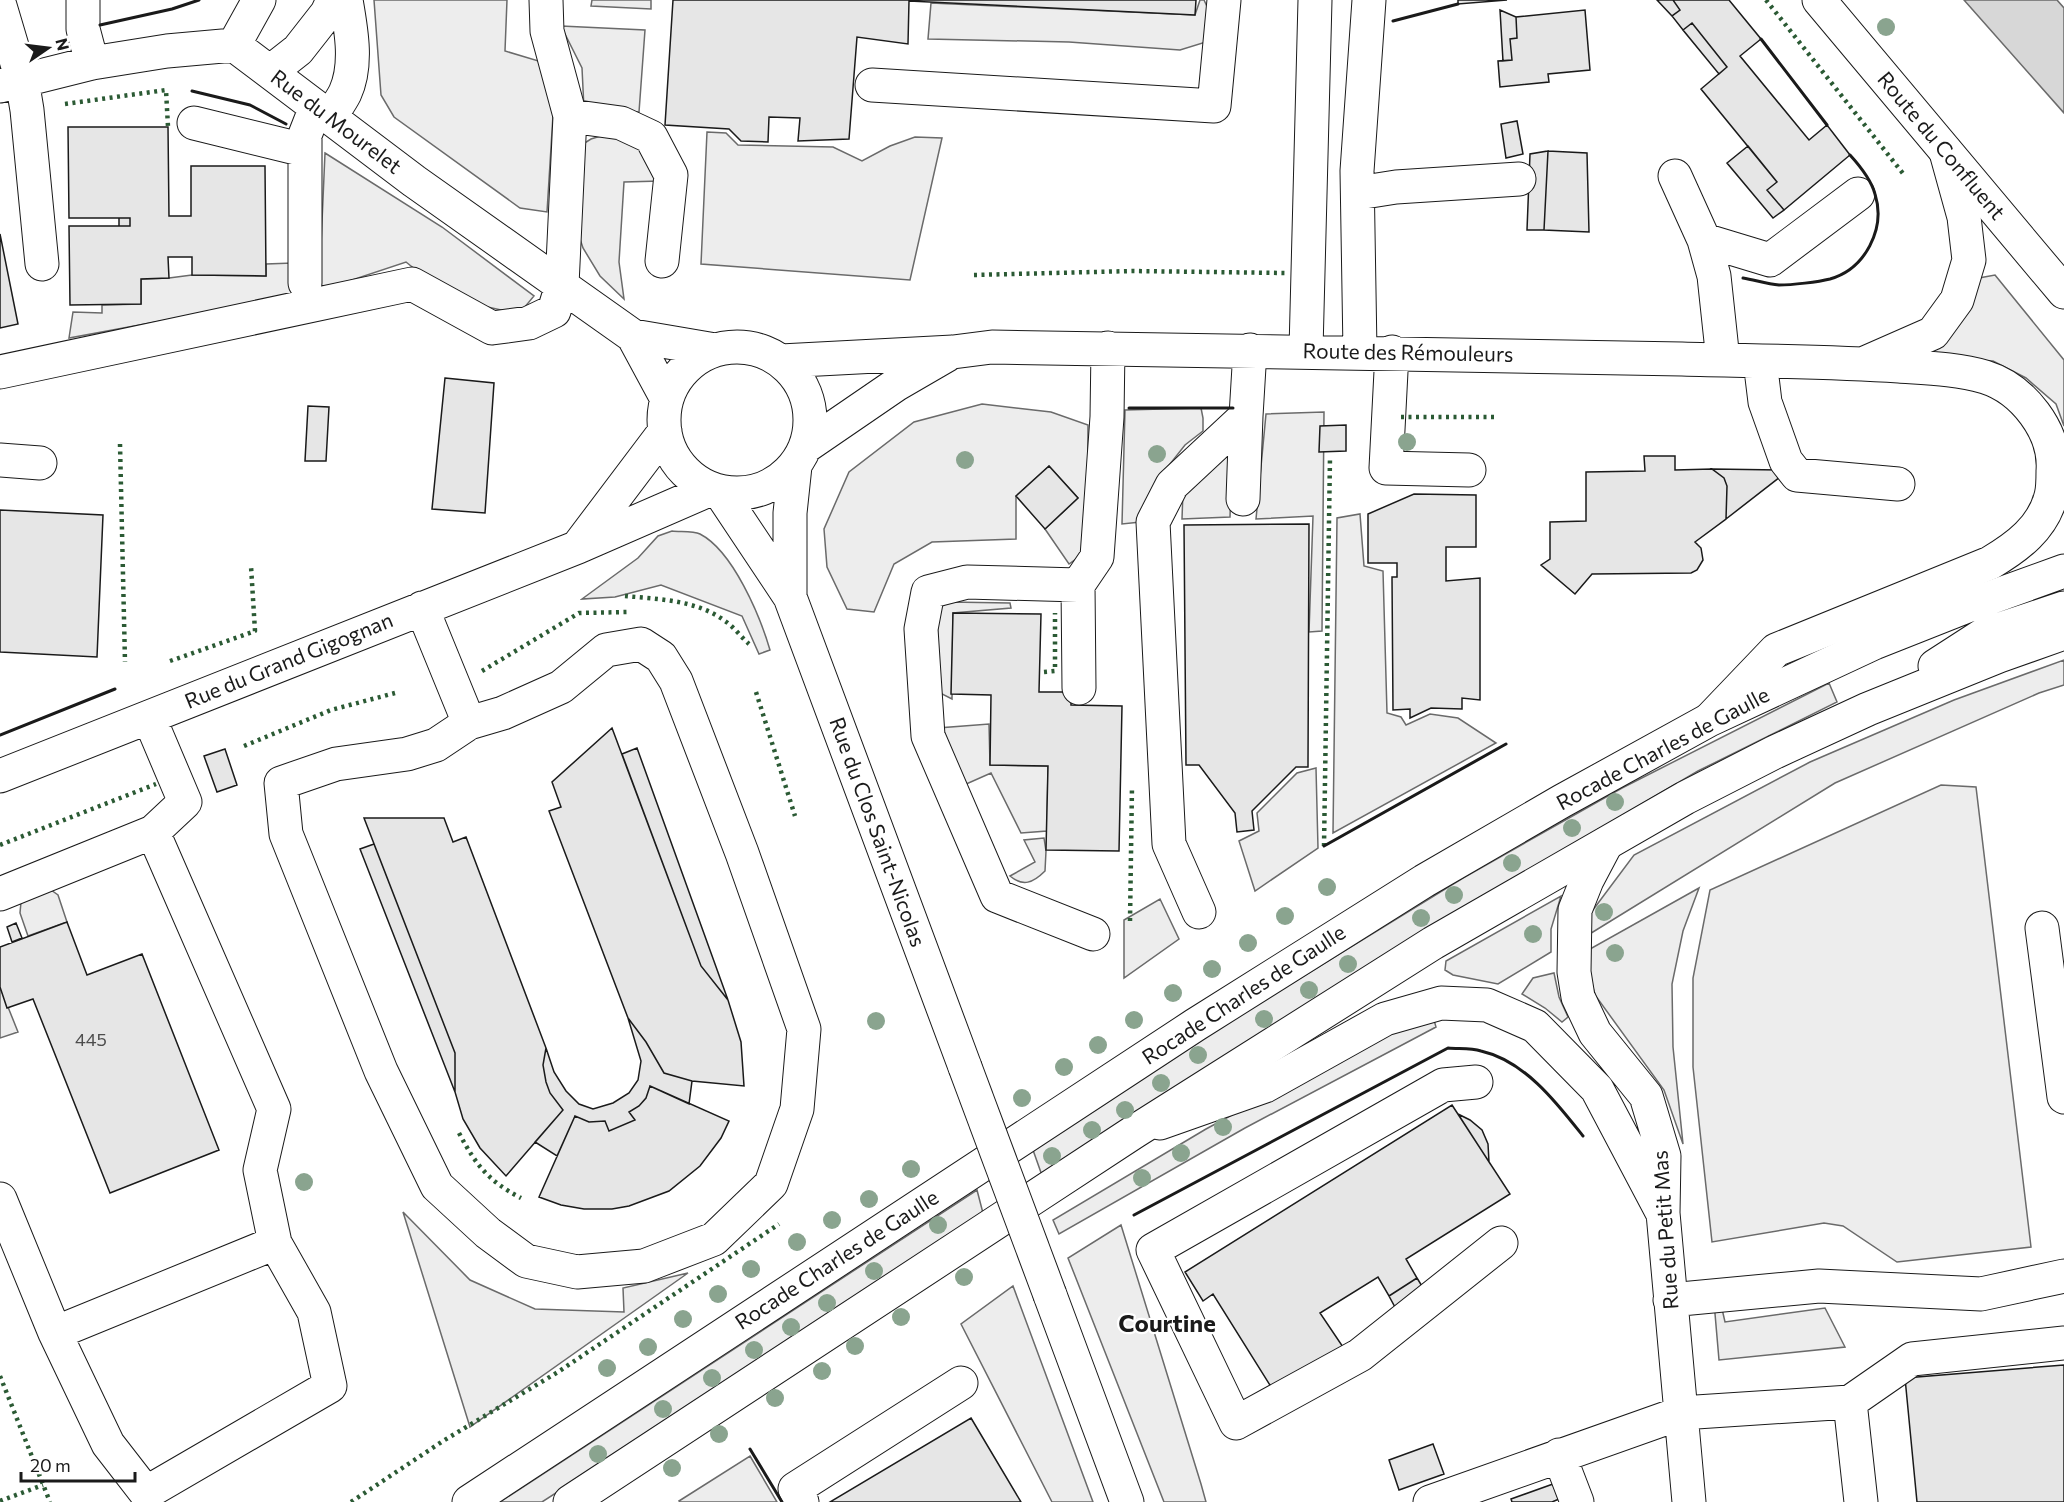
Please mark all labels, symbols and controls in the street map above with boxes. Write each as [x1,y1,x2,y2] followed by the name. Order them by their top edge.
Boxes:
[18,18,78,78] north arrow
[52,36,74,52] text: N
[267,64,407,178] street label: Rue du Mourelet
[1873,66,2011,224] street label: Route du Confluent
[1302,337,1514,366] street label: Route des Rémouleurs
[181,606,396,713] street label: Rue du Grand Gigognan
[1552,681,1773,814] street label: Rocade Charles de Gaulle
[825,713,932,950] street label: Rue du Clos Saint-Nicolas
[1137,919,1350,1069] street label: Rocade Charles de Gaulle
[75,1028,107,1050] house number: 445
[1646,1150,1683,1311] street label: Rue du Petit Mas
[730,1184,943,1334] street label: Rocade Charles de Gaulle
[1118,1308,1216,1337] district label: Courtine
[21,1445,135,1483] scale bar
[30,1454,71,1476] text: 20 m

